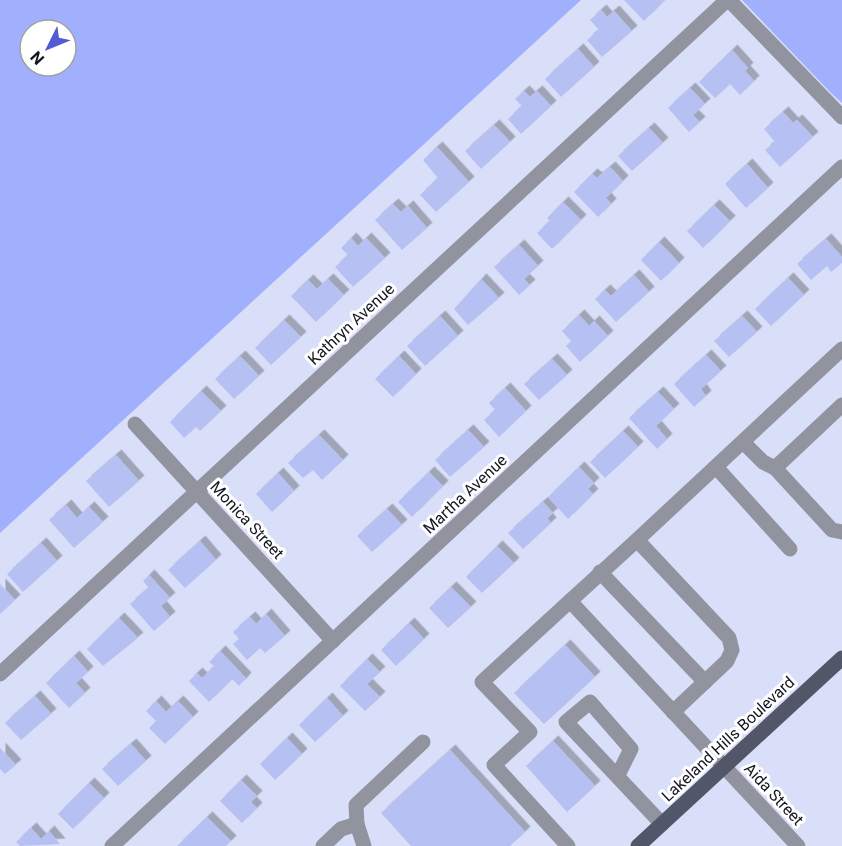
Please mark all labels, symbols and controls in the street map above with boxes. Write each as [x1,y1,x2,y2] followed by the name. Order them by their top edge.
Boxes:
[18,18,78,78] north arrow
[27,47,48,68] text: N
[304,279,398,369] street label: Kathryn Avenue
[419,450,511,538] street label: Martha Avenue
[206,477,288,563] street label: Monica Street
[658,673,798,805] street label: Lakeland Hills Boulevard
[740,759,808,829] street label: Aida Street

